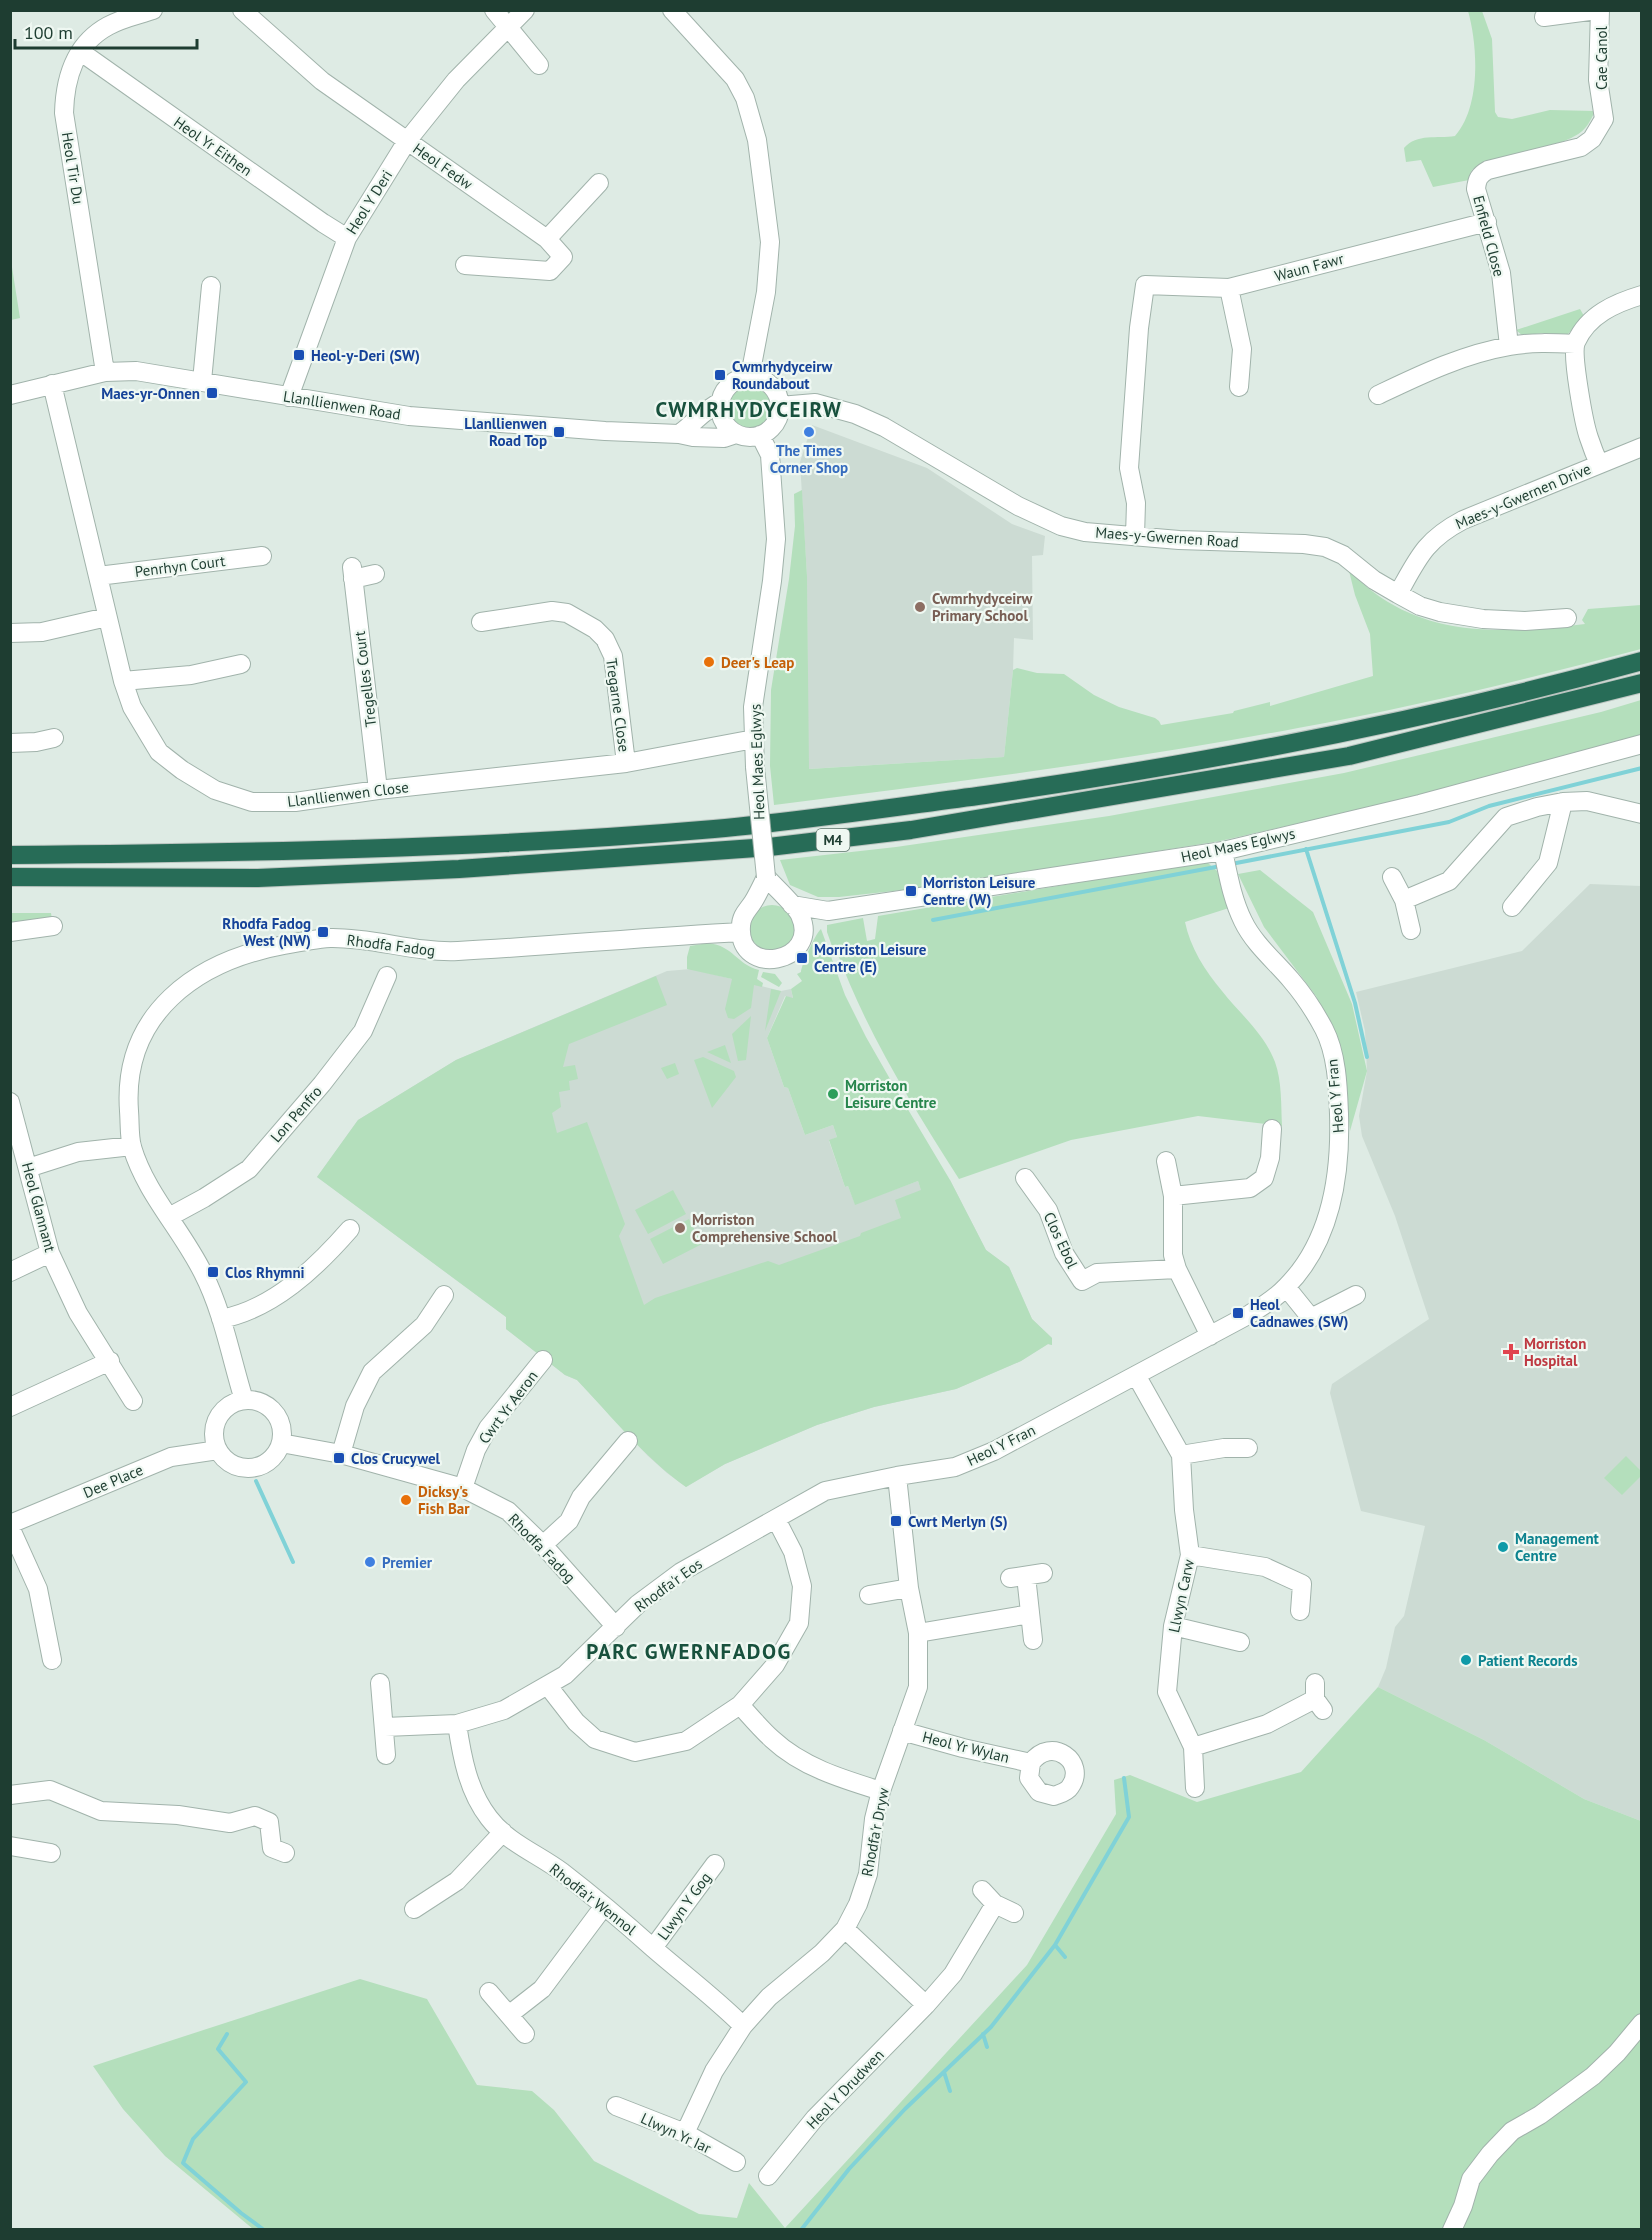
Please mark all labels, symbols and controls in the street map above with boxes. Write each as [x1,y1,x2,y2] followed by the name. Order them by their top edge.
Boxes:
[15,12,196,50] scale bar
[24,21,73,44] text: 100 m
[1592,26,1611,90] street label: Cae Canol
[170,112,256,180] street label: Heol Yr Eithen
[58,131,88,205] street label: Heol Tir Du
[410,139,476,193] street label: Heol Fedw
[342,166,396,238] street label: Heol Y Deri
[1469,193,1509,279] street label: Enfield Close
[1272,249,1346,285] street label: Waun Fawr
[311,346,420,365] place label: Heol-y-Deri (SW)
[292,348,306,362] marker: Heol-y-Deri (SW)
[732,357,833,393] place label: Cwmrhydyceirw Roundabout
[713,368,727,382] marker: Cwmrhydyceirw Roundabout
[101,384,200,403] place label: Maes-yr-Onnen
[205,386,219,400] marker: Maes-yr-Onnen
[282,386,402,424] street label: Llanllienwen Road
[656,396,842,423] district label: CWMRHYDYCEIRW
[464,414,547,450] place label: Llanllienwen Road Top
[552,425,566,439] marker: Llanllienwen Road Top
[802,425,816,439] marker: The Times Corner Shop
[770,441,848,477] place label: The Times Corner Shop
[1452,459,1594,533] street label: Maes-y-Gwernen Drive
[1095,523,1239,551] street label: Maes-y-Gwernen Road
[134,551,226,581] street label: Penrhyn Court
[932,589,1033,625] place label: Cwmrhydyceirw Primary School
[913,600,927,614] marker: Cwmrhydyceirw Primary School
[350,630,380,728] street label: Tregelles Court
[721,653,794,672] place label: Deer's Leap
[702,655,716,669] marker: Deer's Leap
[602,657,634,753] street label: Tregarne Close
[745,704,769,820] street label: Heol Maes Eglwys
[286,777,410,811] street label: Llanllienwen Close
[1179,824,1297,866] street label: Heol Maes Eglwys
[816,829,850,851] road number: M4
[923,873,1036,909] place label: Morriston Leisure Centre (W)
[904,884,918,898] marker: Morriston Leisure Centre (W)
[222,914,311,950] place label: Rhodfa Fadog West (NW)
[316,925,330,939] marker: Rhodfa Fadog West (NW)
[346,930,436,960] street label: Rhodfa Fadog
[814,940,927,976] place label: Morriston Leisure Centre (E)
[795,951,809,965] marker: Morriston Leisure Centre (E)
[1322,1058,1348,1134] street label: Heol Y Fran
[845,1076,937,1112] place label: Morriston Leisure Centre
[266,1082,326,1146] street label: Lon Penfro
[826,1087,840,1101] marker: Morriston Leisure Centre
[18,1160,60,1254] street label: Heol Glannant
[1040,1209,1083,1272] street label: Clos Ebol
[692,1210,837,1246] place label: Morriston Comprehensive School
[673,1221,687,1235] marker: Morriston Comprehensive School
[225,1263,305,1282] place label: Clos Rhymni
[206,1265,220,1279] marker: Clos Rhymni
[1250,1295,1348,1331] place label: Heol Cadnawes (SW)
[1231,1306,1245,1320] marker: Heol Cadnawes (SW)
[1524,1334,1586,1370] place label: Morriston Hospital
[1502,1343,1520,1361] marker: Morriston Hospital
[474,1367,542,1447] street label: Cwrt Yr Aeron
[964,1420,1038,1470] street label: Heol Y Fran
[351,1449,441,1468] place label: Clos Crucywel
[332,1451,346,1465] marker: Clos Crucywel
[80,1460,146,1502] street label: Dee Place
[418,1482,470,1518] place label: Dicksy's Fish Bar
[399,1493,413,1507] marker: Dicksy's Fish Bar
[504,1509,580,1587] street label: Rhodfa Fadog
[908,1512,1008,1531] place label: Cwrt Merlyn (S)
[889,1514,903,1528] marker: Cwrt Merlyn (S)
[1515,1529,1600,1565] place label: Management Centre
[1496,1540,1510,1554] marker: Management Centre
[382,1553,433,1572] place label: Premier
[630,1554,706,1616] street label: Rhodfa'r Eos
[363,1555,377,1569] marker: Premier
[1164,1558,1198,1634] street label: Llwyn Carw
[586,1638,792,1665] district label: PARC GWERNFADOG
[1478,1651,1578,1670] place label: Patient Records
[1459,1653,1473,1667] marker: Patient Records
[921,1727,1011,1767] street label: Heol Yr Wylan
[857,1786,893,1878] street label: Rhodfa'r Dryw
[546,1859,641,1939] street label: Rhodfa'r Wennol
[653,1868,715,1944] street label: Llwyn Y Gog
[802,2045,888,2133] street label: Heol Y Drudwen
[638,2108,714,2158] street label: Llwyn Yr Iar

